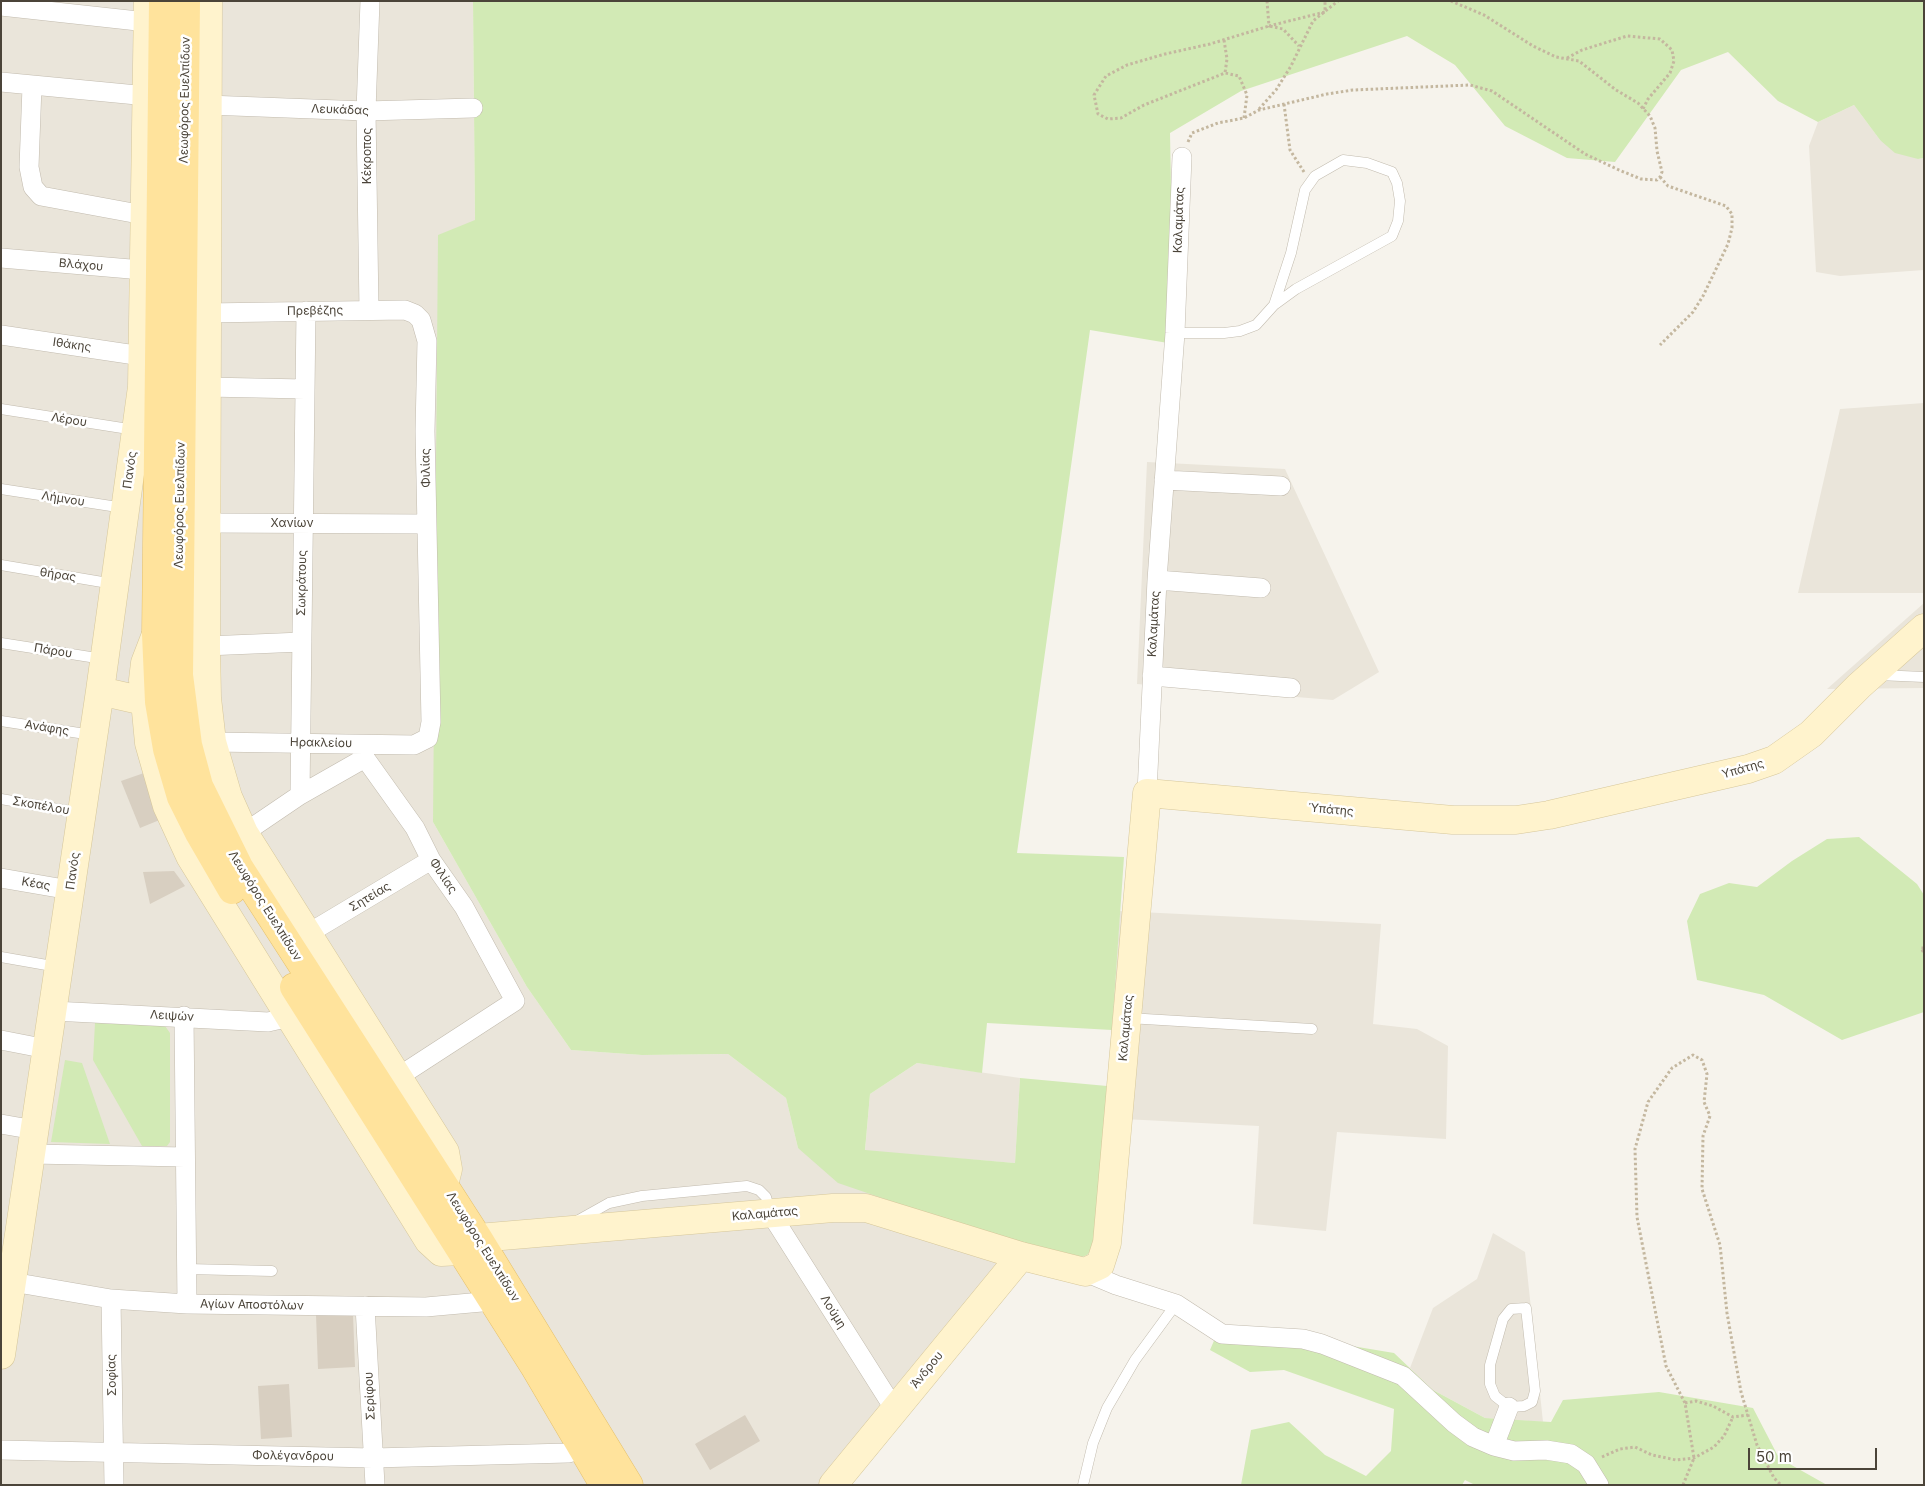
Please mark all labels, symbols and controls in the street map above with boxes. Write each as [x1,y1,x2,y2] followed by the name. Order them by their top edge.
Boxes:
[177,36,193,164] street label: Λεωφόρος Ευελπίδων
[311,102,369,118] street label: Λευκάδας
[360,128,374,184] street label: Κέκροπος
[1171,187,1187,253] street label: Καλαμάτας
[58,256,104,274] street label: Βλάχου
[287,303,343,319] street label: Πρεβέζης
[52,335,92,355] street label: Ιθάκης
[50,410,88,430] street label: Λέρου
[172,441,188,569] street label: Λεωφόρος Ευελπίδων
[418,448,434,488] street label: Φιλίας
[120,450,140,490] street label: Πανός
[40,488,86,510] street label: Λήμνου
[271,516,313,530] street label: Χανίων
[294,550,310,616] street label: Σωκράτους
[39,565,77,585] street label: θήρας
[1145,590,1163,658] street label: Καλαμάτας
[33,641,73,661] street label: Πάρου
[24,717,70,739] street label: Ανάφης
[290,735,352,751] street label: Ηρακλείου
[1720,756,1766,782] street label: Υπάτης
[11,794,71,818] street label: Σκοπέλου
[1308,801,1354,819] street label: Ύπάτης
[225,848,305,964] street label: Λεωφόρος Ευελπίδων
[63,851,83,891] street label: Πανός
[426,856,460,896] street label: Φιλίας
[20,874,52,894] street label: Κέας
[347,879,393,915] street label: Σητείας
[1116,994,1136,1062] street label: Καλαμάτας
[150,1008,194,1024] street label: Λειψών
[443,1189,523,1305] street label: Λεωφόρος Ευελπίδων
[731,1204,799,1224] street label: Καλαμάτας
[817,1293,849,1331] street label: Λούμη
[200,1297,304,1313] street label: Αγίων Αποστόλων
[908,1349,946,1391] street label: Άνδρου
[104,1354,120,1396] street label: Σοφίας
[362,1372,378,1420] street label: Σερίφου
[1750,1438,1879,1470] scale bar
[1756,1447,1792,1466] text: 50 m
[252,1448,334,1464] street label: Φολέγανδρου

